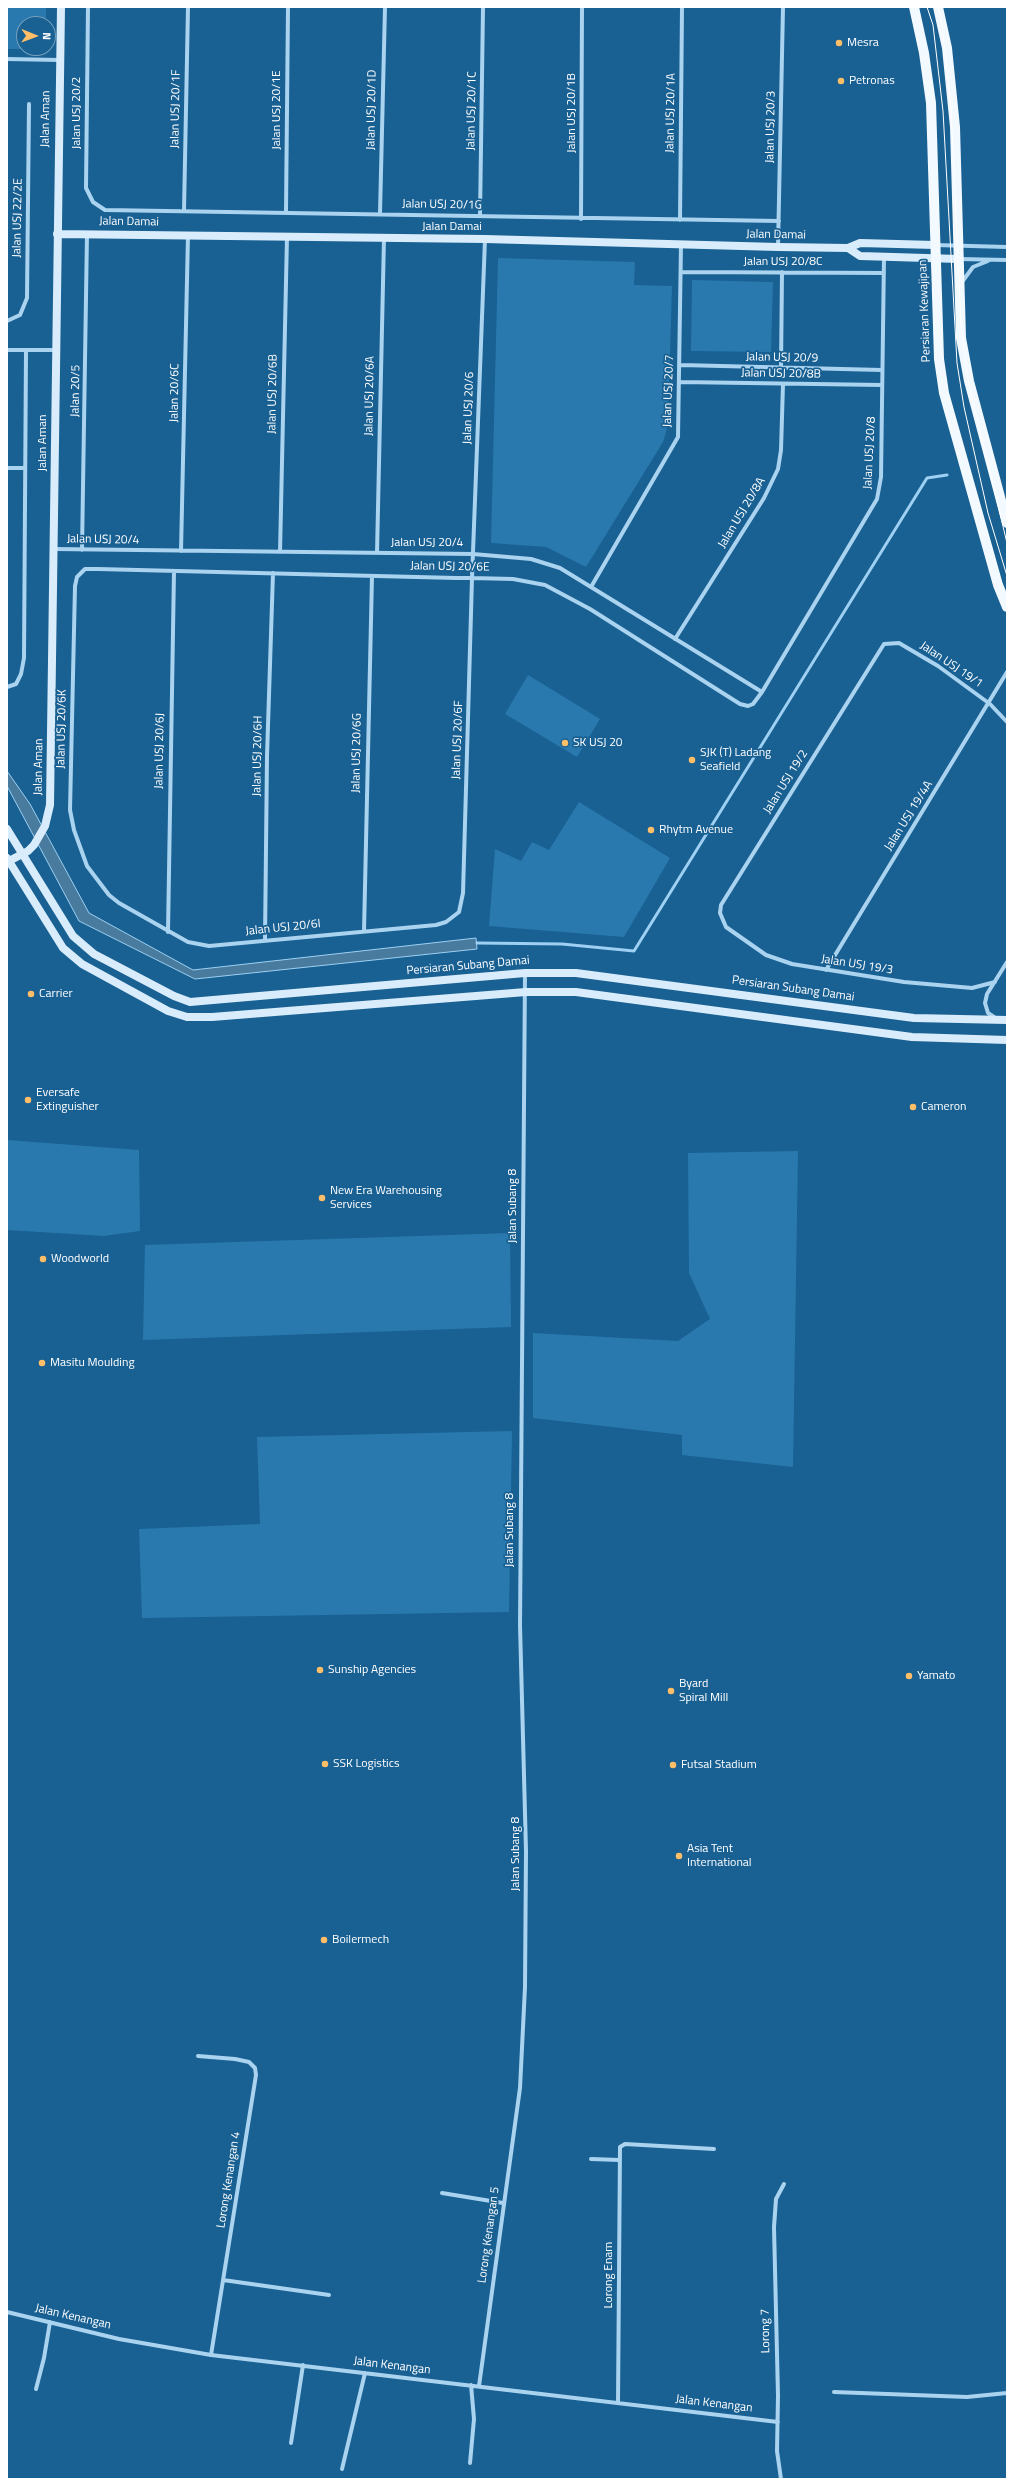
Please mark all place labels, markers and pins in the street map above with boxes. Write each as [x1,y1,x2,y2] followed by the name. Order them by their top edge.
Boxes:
[847,36,879,50] place label: Mesra
[834,38,844,48] marker: Mesra
[849,74,895,88] place label: Petronas
[836,76,846,86] marker: Petronas
[573,736,623,750] place label: SK USJ 20
[560,738,570,748] marker: SK USJ 20
[700,746,771,774] place label: SJK (T) Ladang Seafield
[687,755,697,765] marker: SJK (T) Ladang Seafield
[659,823,733,837] place label: Rhytm Avenue
[646,825,656,835] marker: Rhytm Avenue
[39,987,73,1001] place label: Carrier
[26,989,36,999] marker: Carrier
[36,1086,99,1114] place label: Eversafe Extinguisher
[23,1095,33,1105] marker: Eversafe Extinguisher
[921,1100,966,1114] place label: Cameron
[908,1102,918,1112] marker: Cameron
[330,1184,442,1212] place label: New Era Warehousing Services
[317,1193,327,1203] marker: New Era Warehousing Services
[51,1252,109,1266] place label: Woodworld
[38,1254,48,1264] marker: Woodworld
[50,1356,135,1370] place label: Masitu Moulding
[37,1358,47,1368] marker: Masitu Moulding
[328,1663,416,1677] place label: Sunship Agencies
[315,1665,325,1675] marker: Sunship Agencies
[917,1669,955,1683] place label: Yamato
[904,1671,914,1681] marker: Yamato
[679,1677,728,1705] place label: Byard Spiral Mill
[666,1686,676,1696] marker: Byard Spiral Mill
[333,1757,400,1771] place label: SSK Logistics
[681,1758,757,1772] place label: Futsal Stadium
[320,1759,330,1769] marker: SSK Logistics
[668,1760,678,1770] marker: Futsal Stadium
[687,1842,752,1870] place label: Asia Tent International
[674,1851,684,1861] marker: Asia Tent International
[332,1933,389,1947] place label: Boilermech
[319,1935,329,1945] marker: Boilermech

